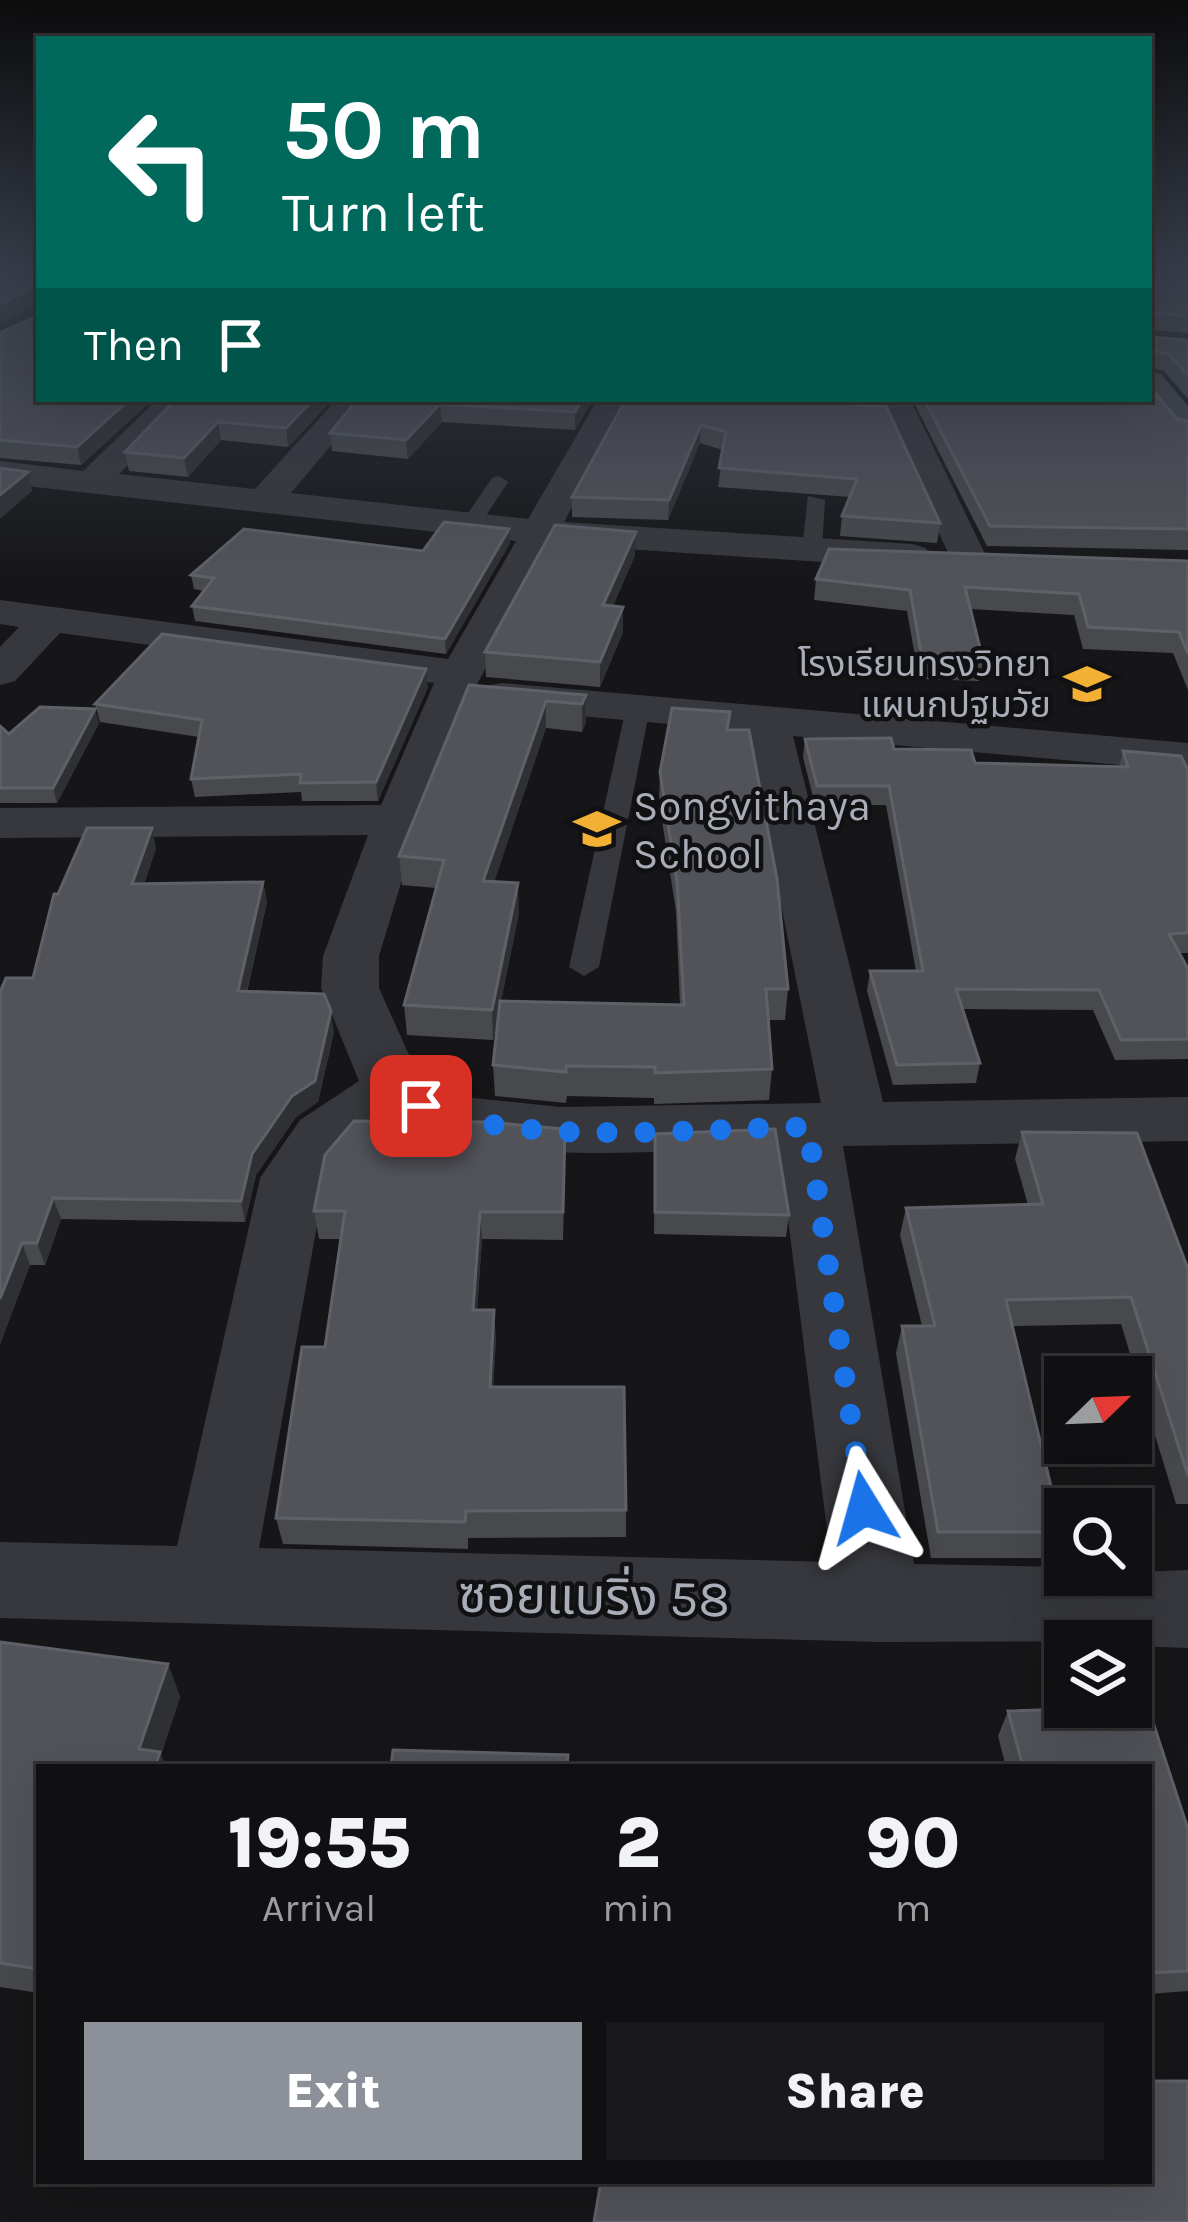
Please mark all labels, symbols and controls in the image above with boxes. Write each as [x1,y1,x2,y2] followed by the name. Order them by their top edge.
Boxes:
[282,81,485,179] text: 50 m
[84,84,240,240] icon: left
[282,181,485,245] text: Turn left
[208,312,274,378] icon: arrive
[84,319,184,371] text: Then
[798,643,1051,726] place label: โรงเรียนทรงวิทยา แผนกปฐมวัย
[1062,659,1112,709] school or university icon: โรงเรียนทรงวิทยา แผนกปฐมวัย
[633,781,871,879] place label: Songvithaya School
[572,804,622,854] school or university icon: Songvithaya School
[370,1055,472,1157] pin
[388,1073,454,1139] icon: arrive
[1044,1356,1152,1464] north arrow
[1044,1356,1152,1728] map controls
[801,1445,927,1571] position arrow
[1044,1488,1152,1596] button: search
[458,1563,730,1629] street label: ซอยแบริ่ง 58
[1044,1620,1152,1728] button: layers
[228,1801,410,1885] text: 19:55
[615,1801,661,1885] text: 2
[866,1801,960,1885] text: 90
[262,1885,376,1931] text: Arrival
[602,1885,674,1931] text: min
[895,1885,931,1931] text: m
[84,2022,582,2160] button: Exit
[606,2022,1104,2160] button: Share

